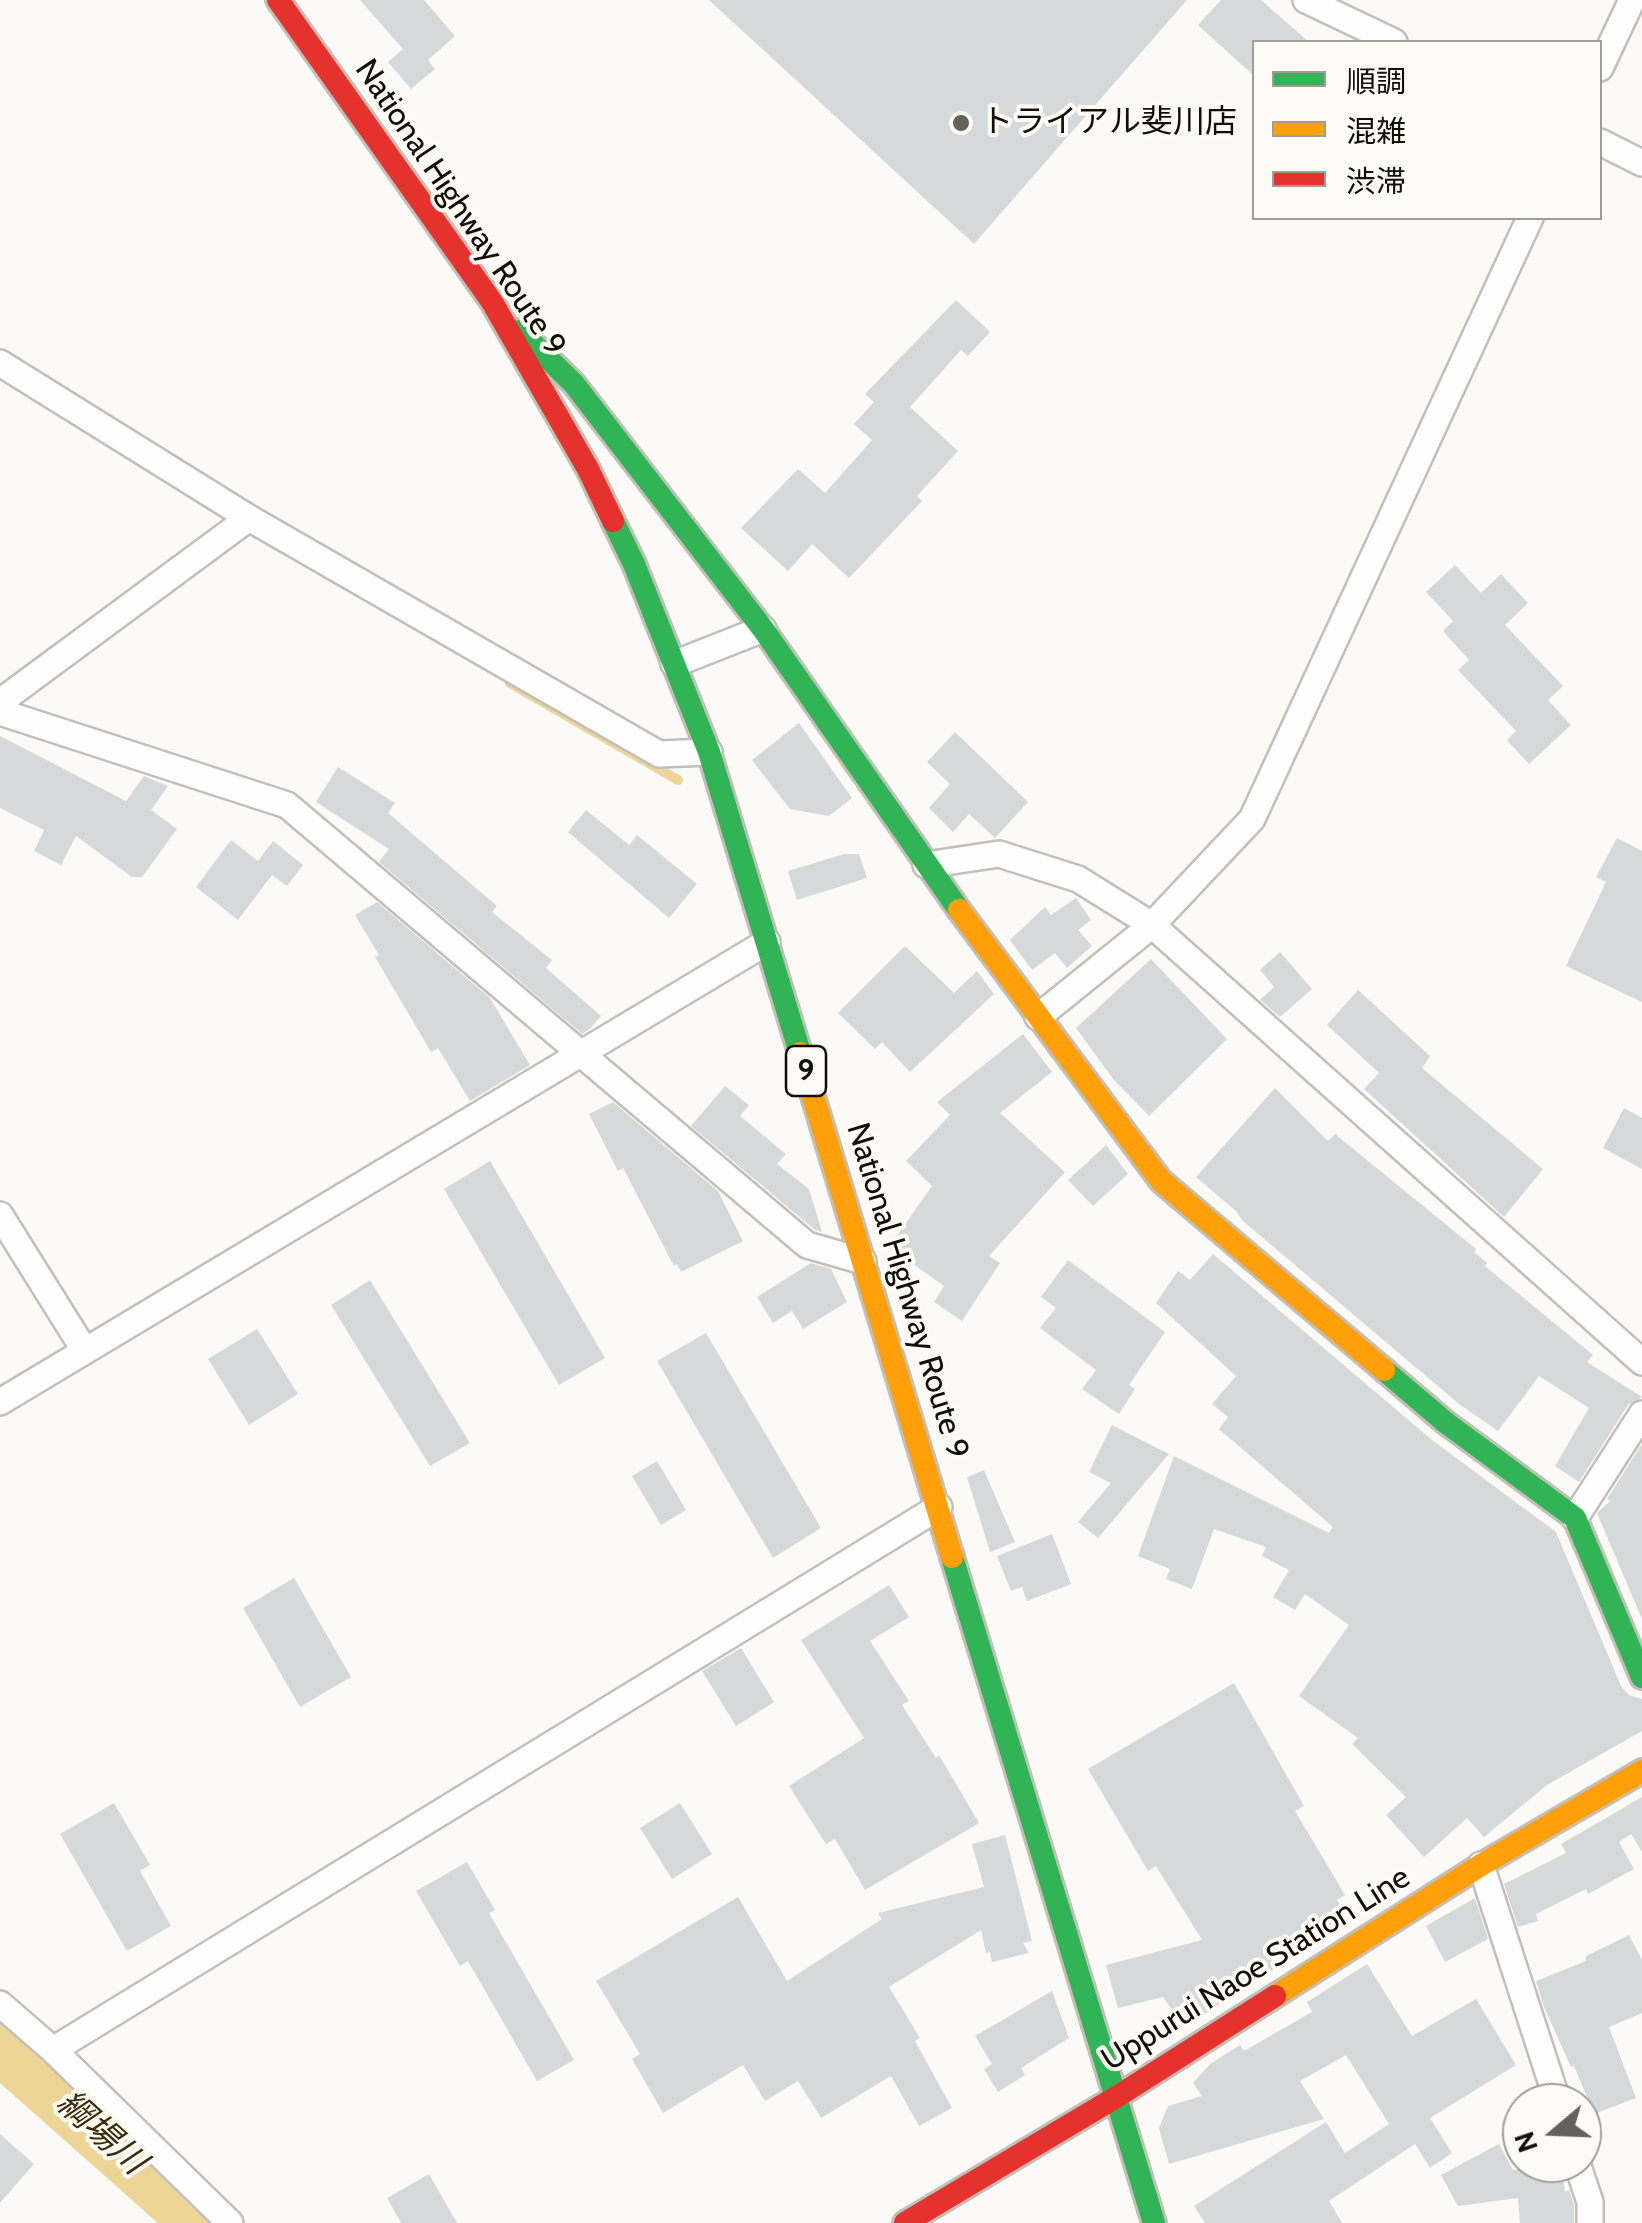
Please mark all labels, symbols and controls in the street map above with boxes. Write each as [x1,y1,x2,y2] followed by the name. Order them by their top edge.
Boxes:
[1252,40,1602,220] legend
[346,53,574,363] street label: National Highway Route 9
[1346,63,1406,100] text: 順調
[981,104,1237,142] place label: トライアル斐川店
[950,112,972,134] marker: トライアル斐川店
[1346,113,1406,150] text: 混雑
[1346,163,1406,200] text: 渋滞
[786,1046,826,1096] road number: 9
[838,1118,976,1464] street label: National Highway Route 9
[1095,1858,1417,2080] street label: Uppurui Naoe Station Line
[48,2082,154,2184] water label: 綱場川
[1502,2083,1602,2183] north arrow
[1506,2127,1545,2157] text: N

